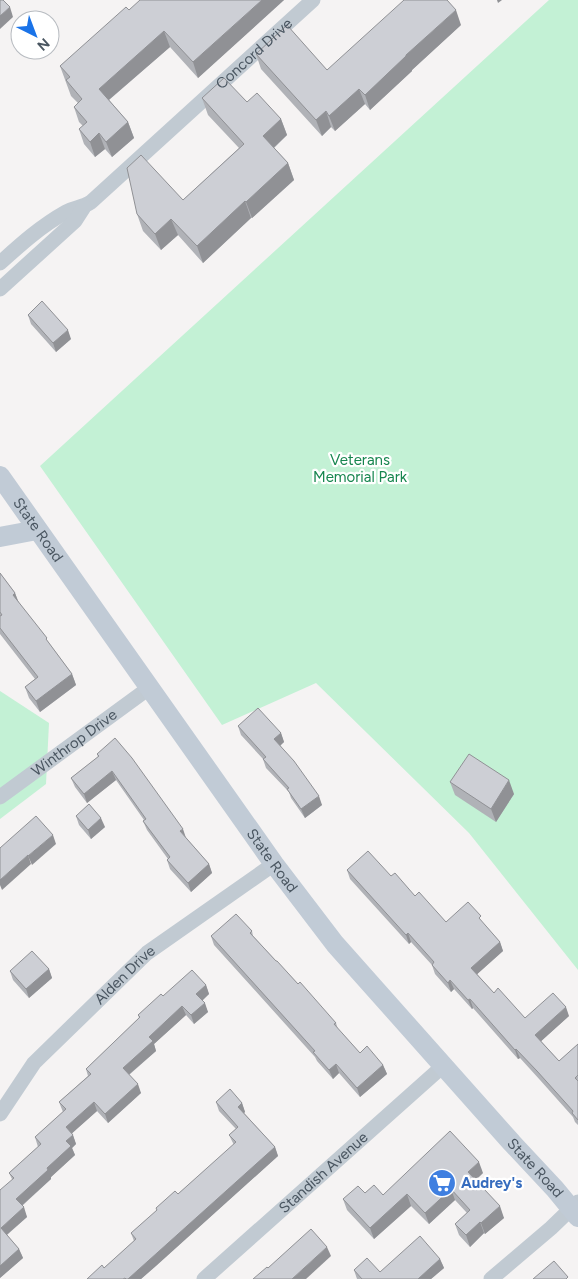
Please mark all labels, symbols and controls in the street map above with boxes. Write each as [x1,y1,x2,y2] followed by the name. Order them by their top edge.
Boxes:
[10,10,60,60] north arrow
[212,14,296,93] street label: Concord Drive
[34,34,53,54] text: N
[313,451,408,486] park label: Veterans Memorial Park
[9,494,67,566] street label: State Road
[28,705,120,780] street label: Winthrop Drive
[243,825,301,896] street label: State Road
[91,941,158,1008] street label: Alden Drive
[275,1128,372,1217] street label: Standish Avenue
[503,1134,567,1201] street label: State Road
[427,1168,457,1198] supermarket icon: Audrey's
[461,1174,522,1192] place label: Audrey's

